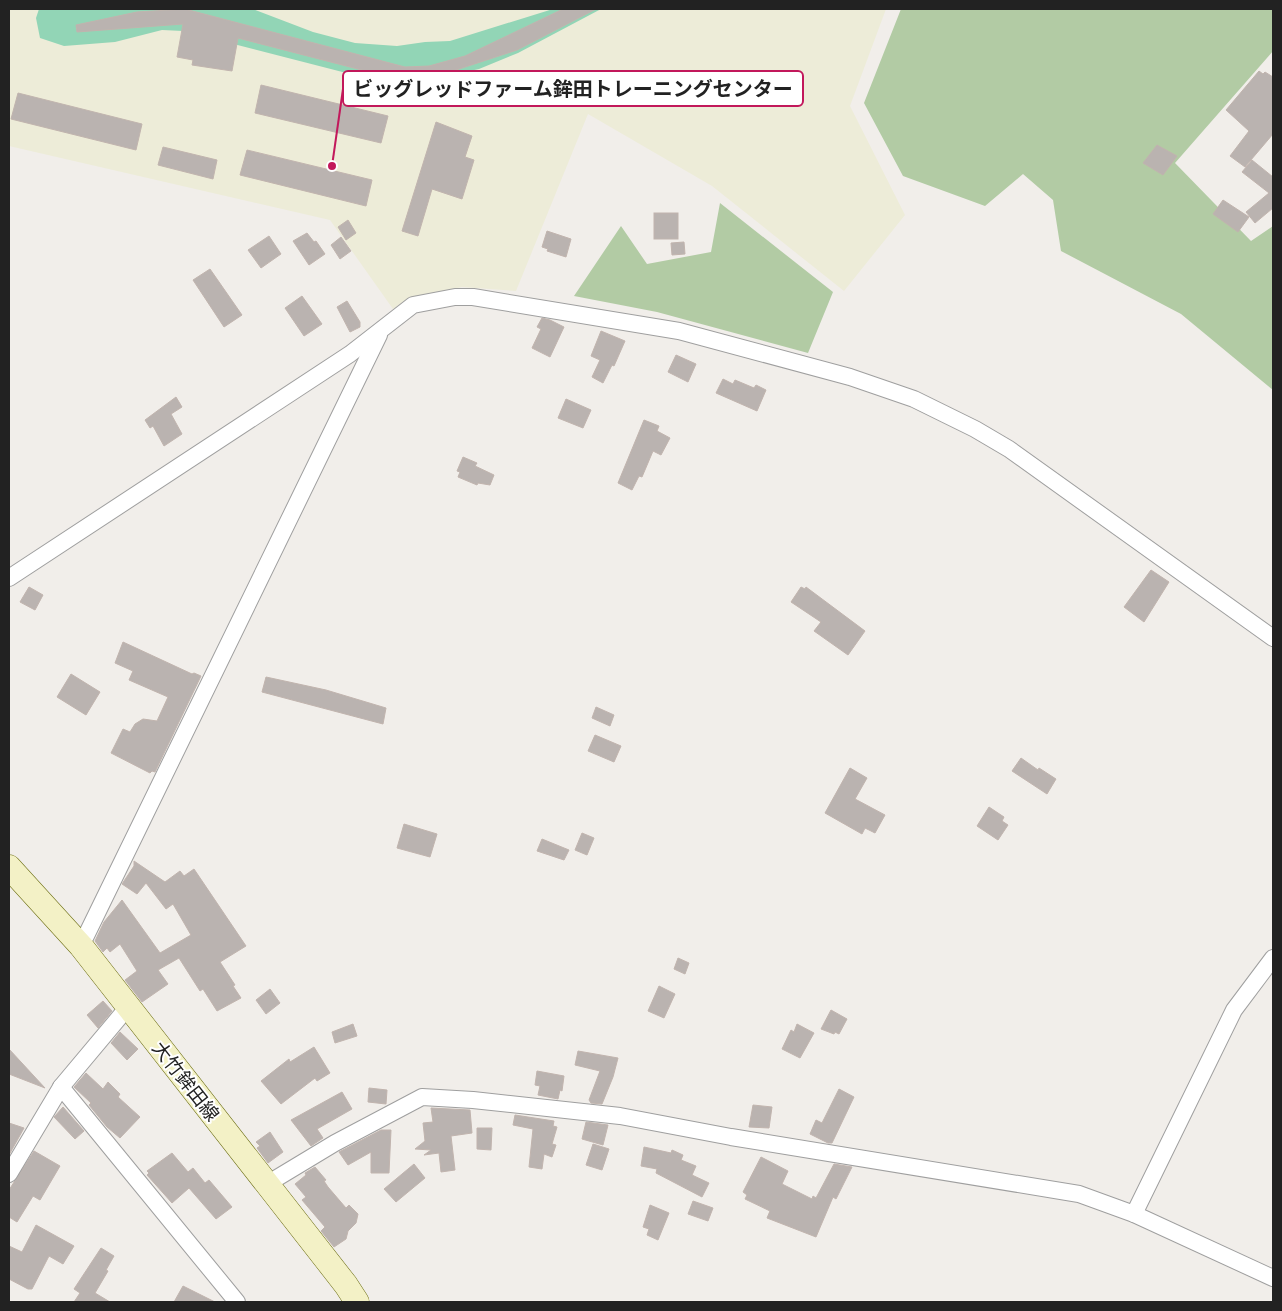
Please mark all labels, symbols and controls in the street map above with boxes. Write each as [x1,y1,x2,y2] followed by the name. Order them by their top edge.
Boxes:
[343,71,803,106] callout: ビッグレッドファーム鉾田トレーニングセンター
[353,78,793,100] text: ビッグレッドファーム鉾田トレーニングセンター
[148,1037,223,1125] street label: 大竹鉾田線

